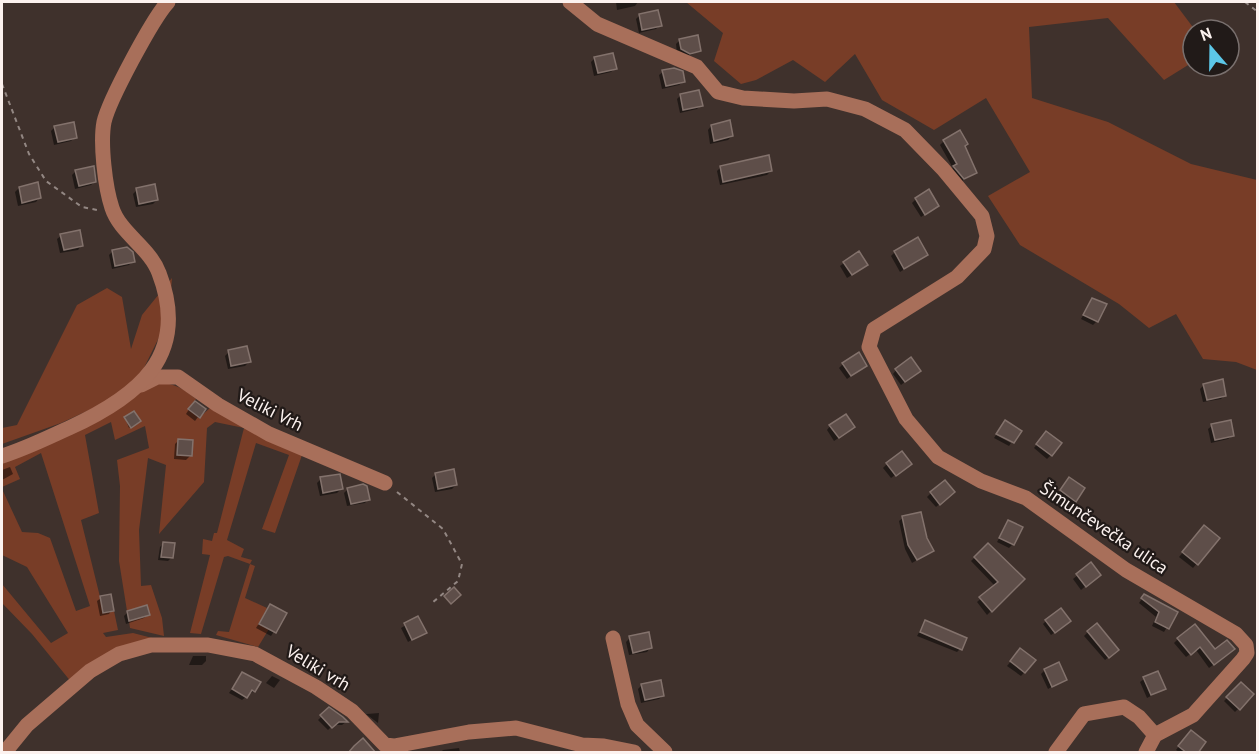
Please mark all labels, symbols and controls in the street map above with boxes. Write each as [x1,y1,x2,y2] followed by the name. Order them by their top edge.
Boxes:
[1181,18,1241,78] north arrow
[1198,23,1214,45] text: N
[232,383,307,436] street label: Veliki Vrh
[1036,476,1173,579] street label: Šimunčevečka ulica
[281,639,355,696] street label: Veliki vrh

